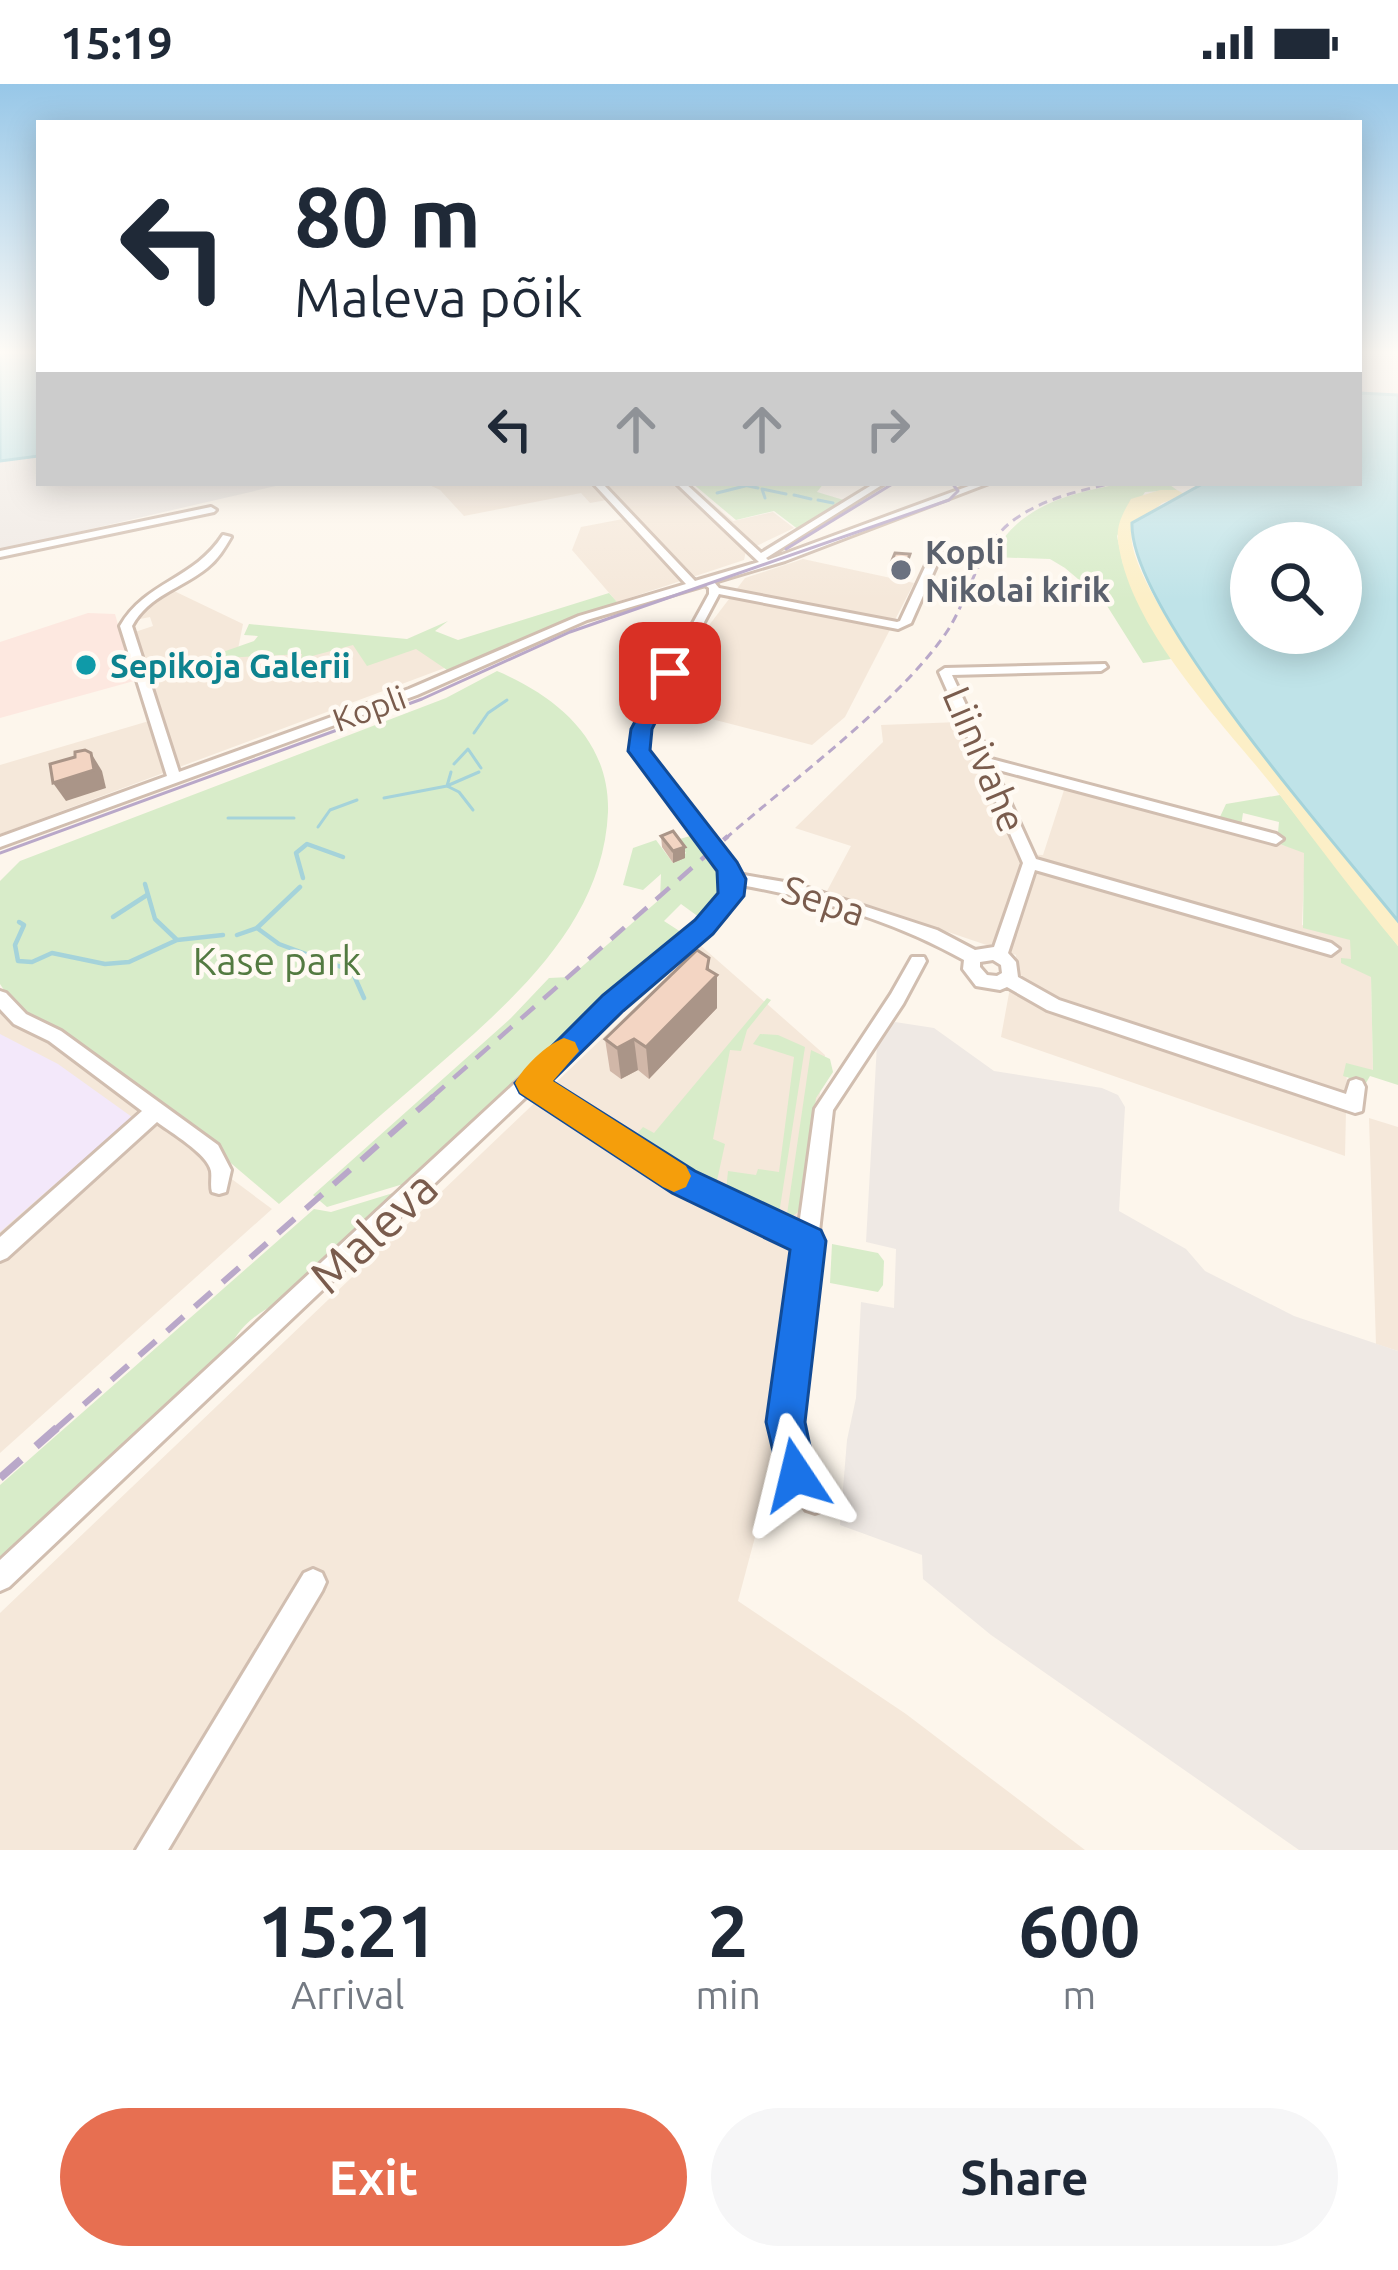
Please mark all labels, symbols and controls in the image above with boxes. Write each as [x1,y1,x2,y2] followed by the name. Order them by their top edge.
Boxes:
[60,17,173,68] text: 15:19
[96,168,252,324] icon: left
[294,169,481,263] text: 80 m
[294,267,583,327] text: Maleva põik
[477,396,543,462] icon: left
[603,396,669,462] icon: ahead
[729,396,795,462] icon: ahead
[855,396,921,462] icon: right
[1230,522,1362,654] map controls
[1230,522,1362,654] button: search
[925,533,1111,608] place label: Kopli Nikolai kirik
[888,557,914,583] marker: Kopli Nikolai kirik
[619,622,721,724] pin
[637,640,703,706] icon: arrive
[110,647,351,684] place label: Sepikoja Galerii
[73,652,99,678] marker: Sepikoja Galerii
[327,678,411,738] street label: Kopli
[935,680,1035,838] street label: Liinivahe
[777,866,871,934] street label: Sepa
[193,939,361,982] park label: Kase park
[298,1159,448,1303] street label: Maleva
[733,1412,859,1538] position arrow
[258,1890,438,1971] text: 15:21
[708,1890,748,1971] text: 2
[1018,1890,1140,1971] text: 600
[291,1973,405,2016] text: Arrival
[695,1973,761,2016] text: min
[1063,1973,1096,2016] text: m
[60,2108,687,2246] button: Exit
[711,2108,1338,2246] button: Share

